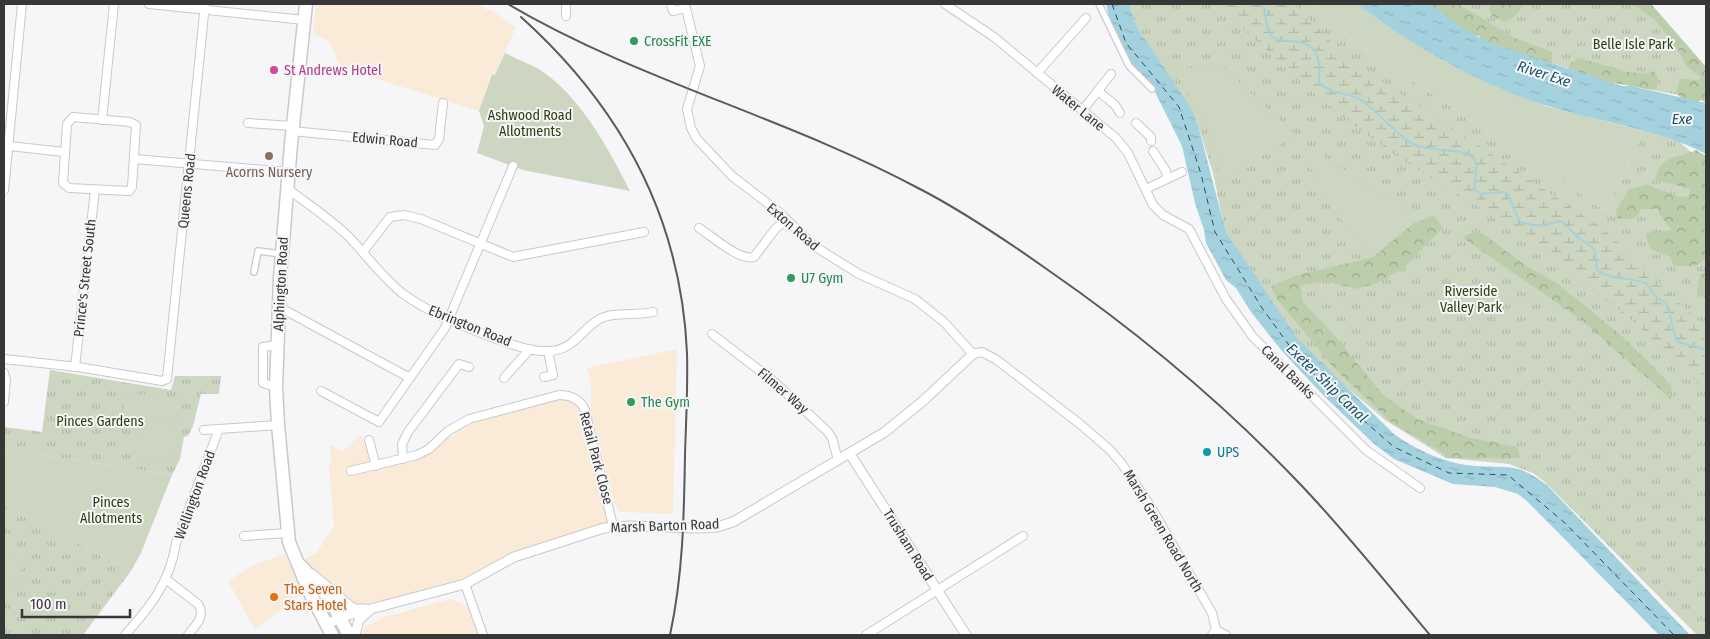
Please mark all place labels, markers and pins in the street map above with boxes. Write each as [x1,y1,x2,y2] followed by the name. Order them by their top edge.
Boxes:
[644,33,712,50] place label: CrossFit EXE
[628,35,640,47] marker: CrossFit EXE
[284,62,382,79] place label: St Andrews Hotel
[268,64,280,76] marker: St Andrews Hotel
[263,150,275,162] marker: Acorns Nursery
[226,164,313,181] place label: Acorns Nursery
[801,270,843,287] place label: U7 Gym
[785,272,797,284] marker: U7 Gym
[641,394,690,411] place label: The Gym
[625,396,637,408] marker: The Gym
[1217,444,1239,461] place label: UPS
[1201,446,1213,458] marker: UPS
[284,581,347,614] place label: The Seven Stars Hotel
[268,591,280,603] marker: The Seven Stars Hotel

